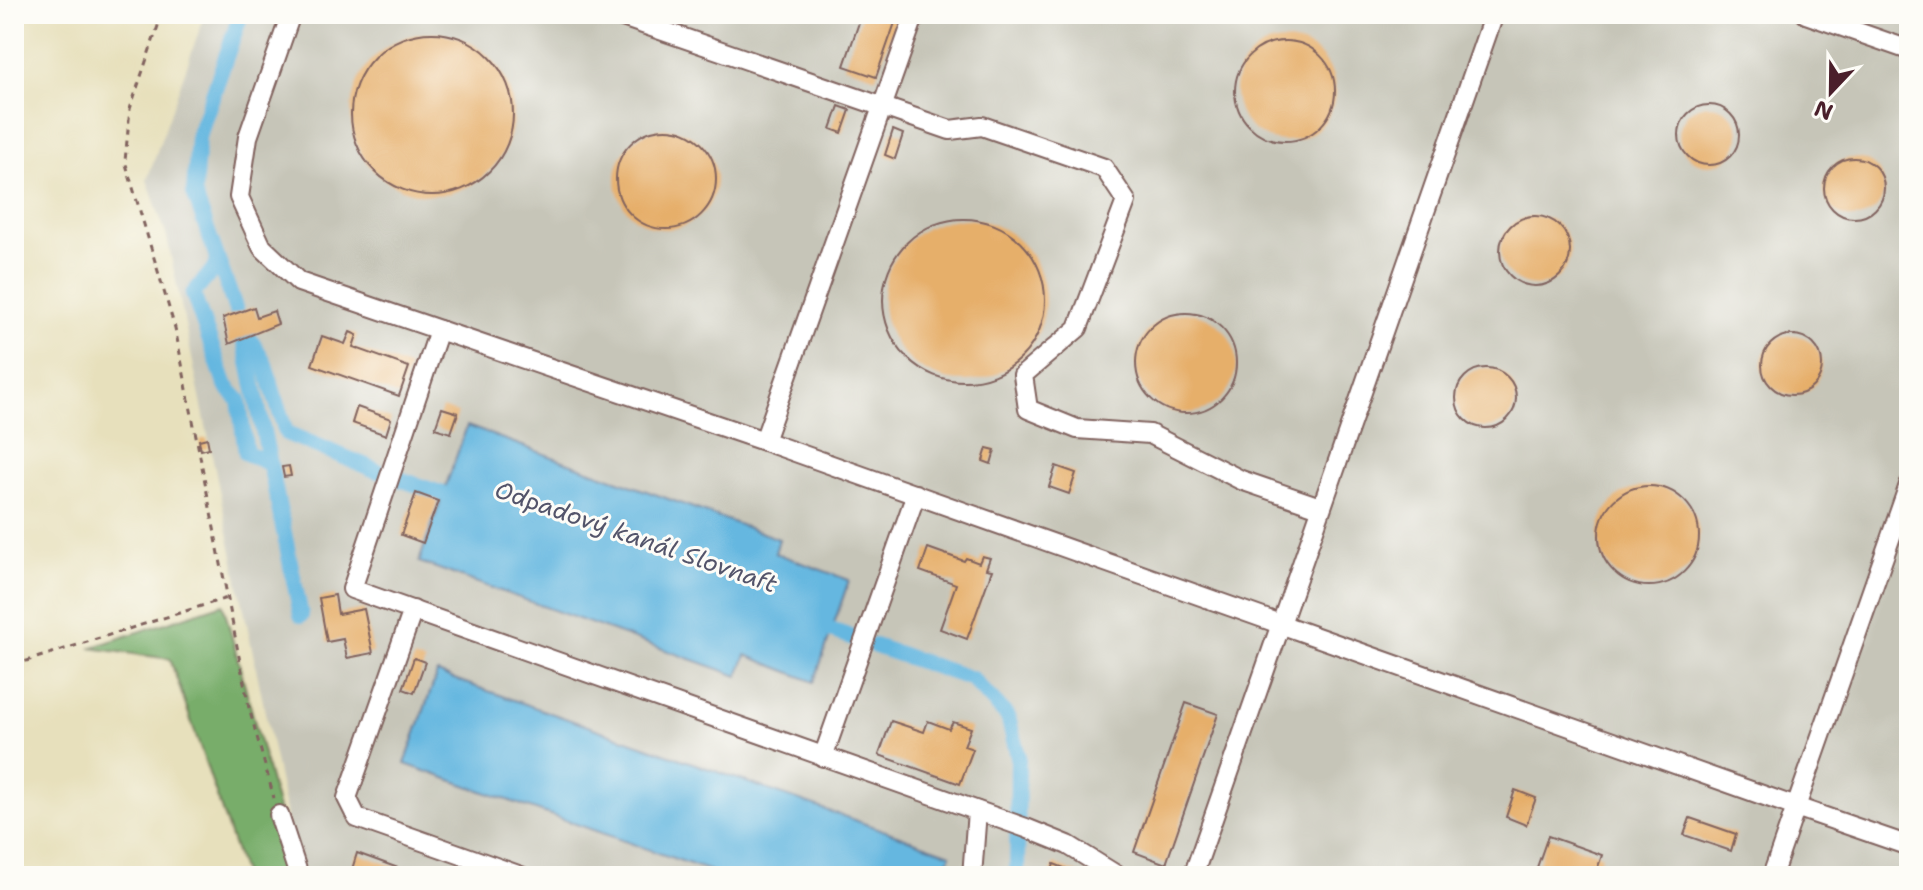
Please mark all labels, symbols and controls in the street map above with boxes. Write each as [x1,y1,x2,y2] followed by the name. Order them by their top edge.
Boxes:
[1791,52,1871,132] north arrow
[1810,93,1837,127] text: N
[491,474,782,601] water label: Odpadový kanál Slovnaft

